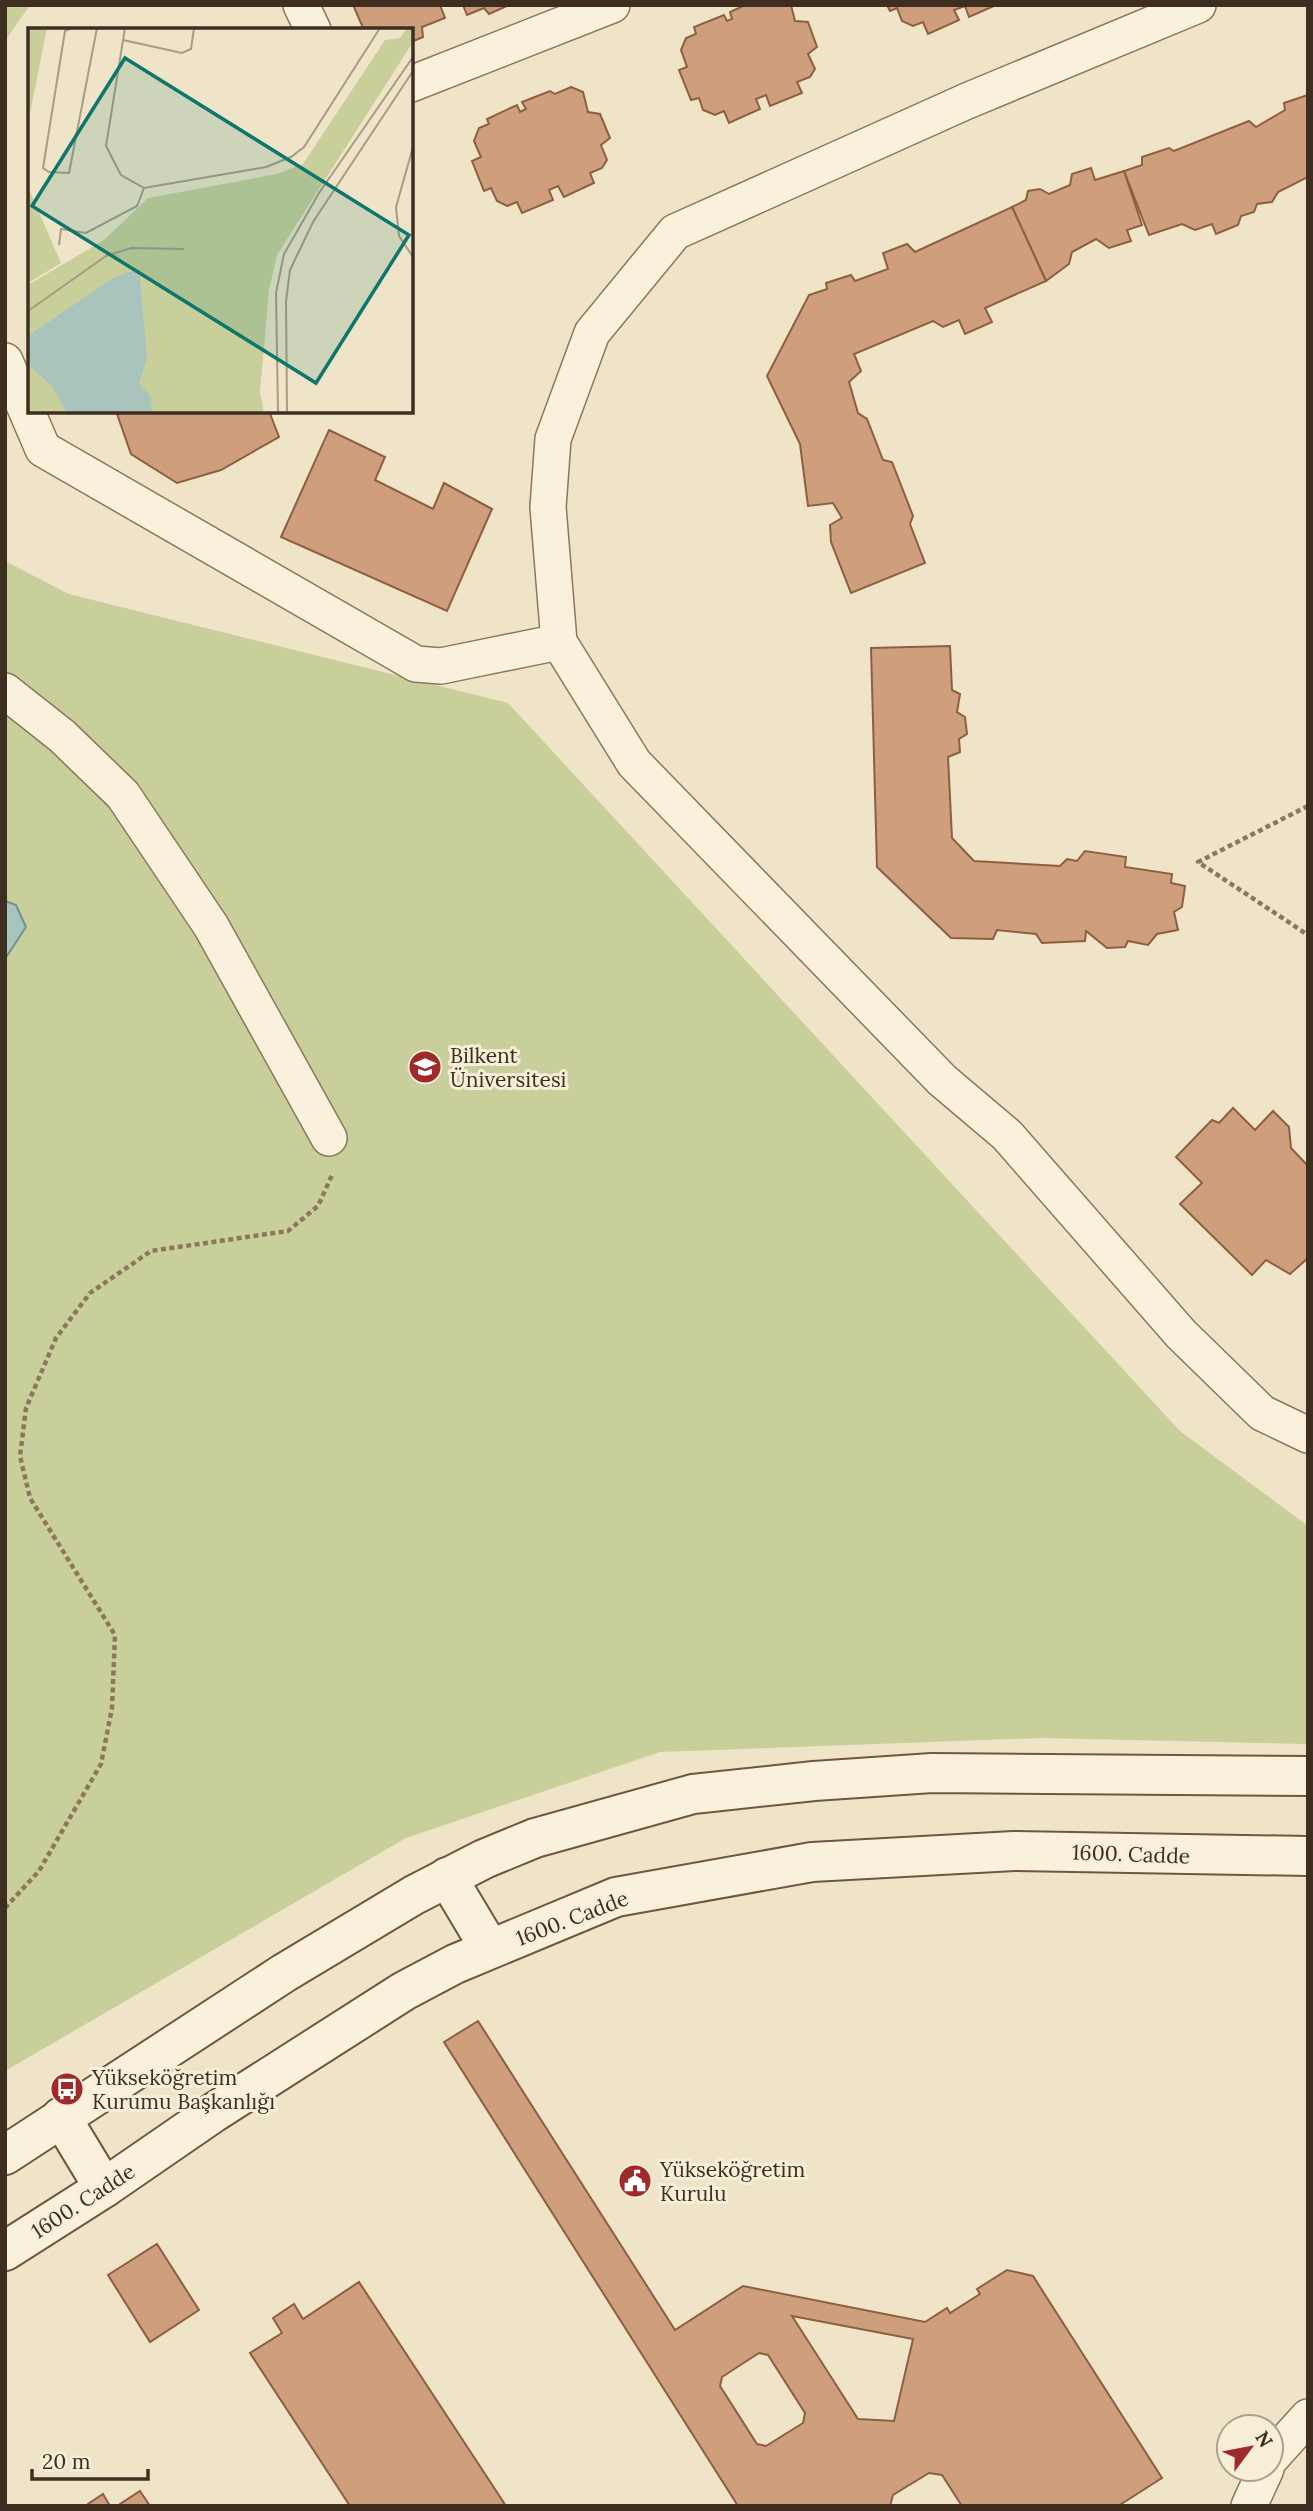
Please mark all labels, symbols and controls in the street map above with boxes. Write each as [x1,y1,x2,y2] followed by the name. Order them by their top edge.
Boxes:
[28,28,413,413] inset map
[450,1042,567,1093] place label: Bilkent Üniversitesi
[406,1048,444,1086] school or university icon: Bilkent Üniversitesi
[1071,1838,1191,1870] street label: 1600. Cadde
[512,1884,632,1952] street label: 1600. Cadde
[91,2064,275,2115] place label: Yükseköğretim Kurumu Başkanlığı
[48,2070,86,2108] bus stop icon: Yükseköğretim Kurumu Başkanlığı
[659,2156,805,2207] place label: Yükseköğretim Kurulu
[26,2157,140,2245] street label: 1600. Cadde
[616,2162,654,2200] public building icon: Yükseköğretim Kurulu
[1215,2413,1285,2483] north arrow
[1250,2426,1279,2452] text: N
[32,2438,147,2482] scale bar
[42,2448,91,2475] text: 20 m

